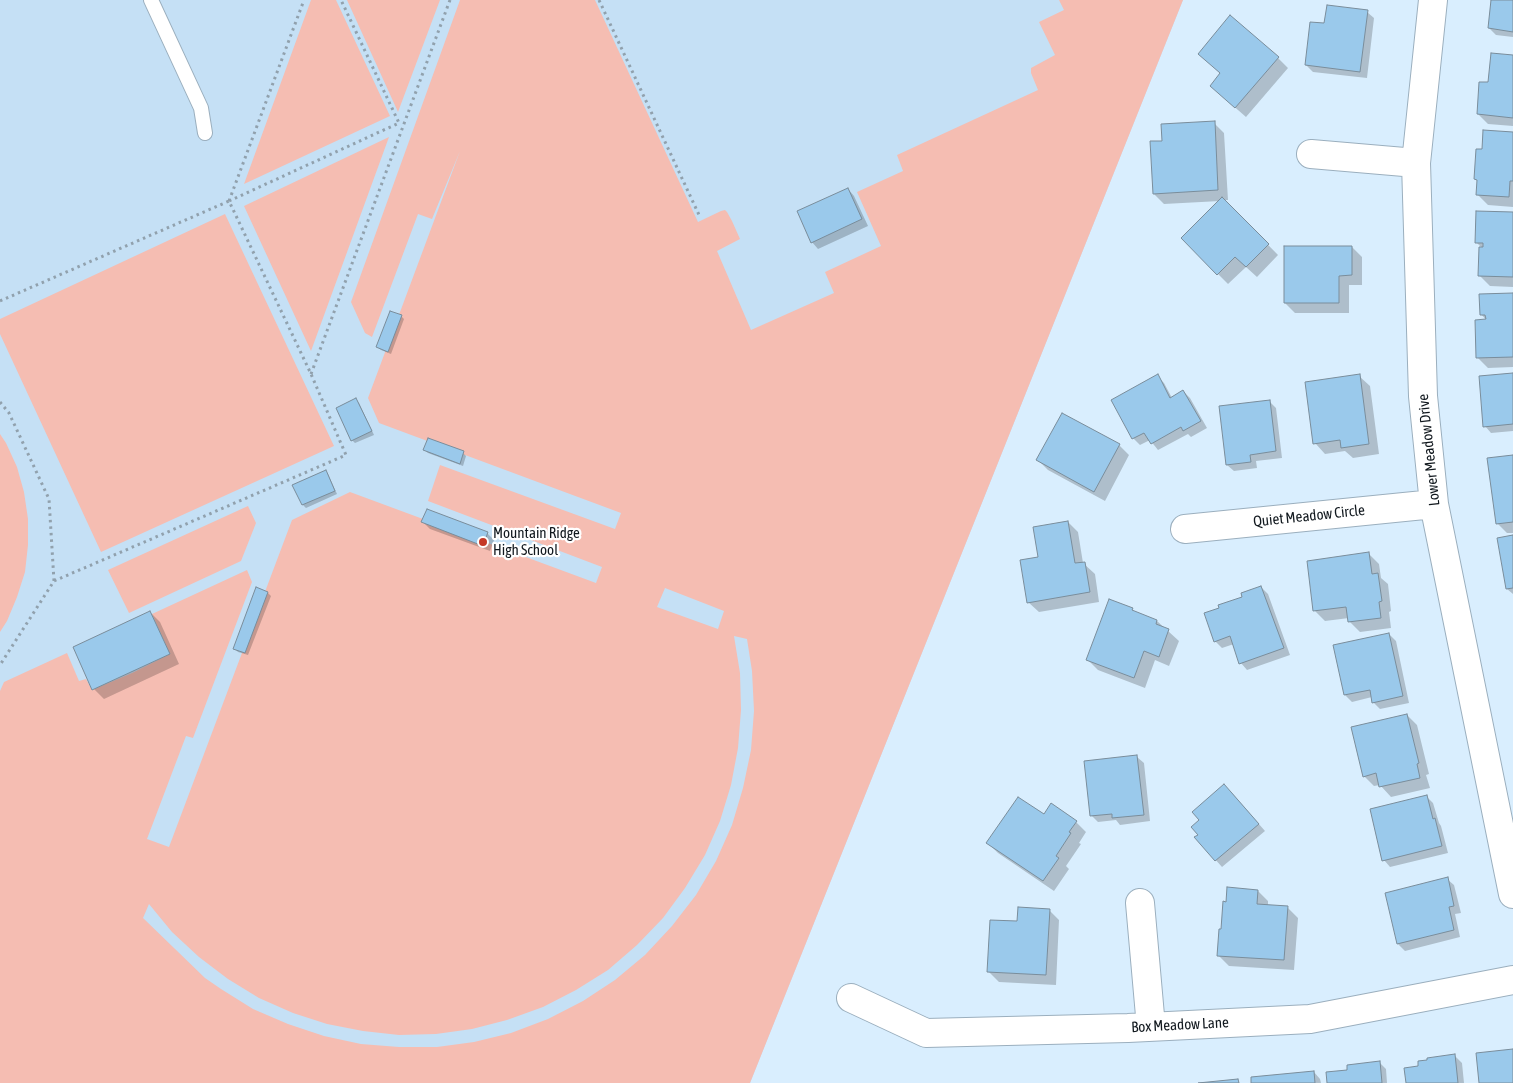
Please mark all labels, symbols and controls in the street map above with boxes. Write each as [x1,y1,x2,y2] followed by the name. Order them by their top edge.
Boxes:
[1414,393,1444,507] street label: Lower Meadow Drive
[1252,501,1366,531] street label: Quiet Meadow Circle
[493,524,580,559] place label: Mountain Ridge High School
[477,536,489,548] marker: Mountain Ridge High School
[1131,1013,1229,1037] street label: Box Meadow Lane

